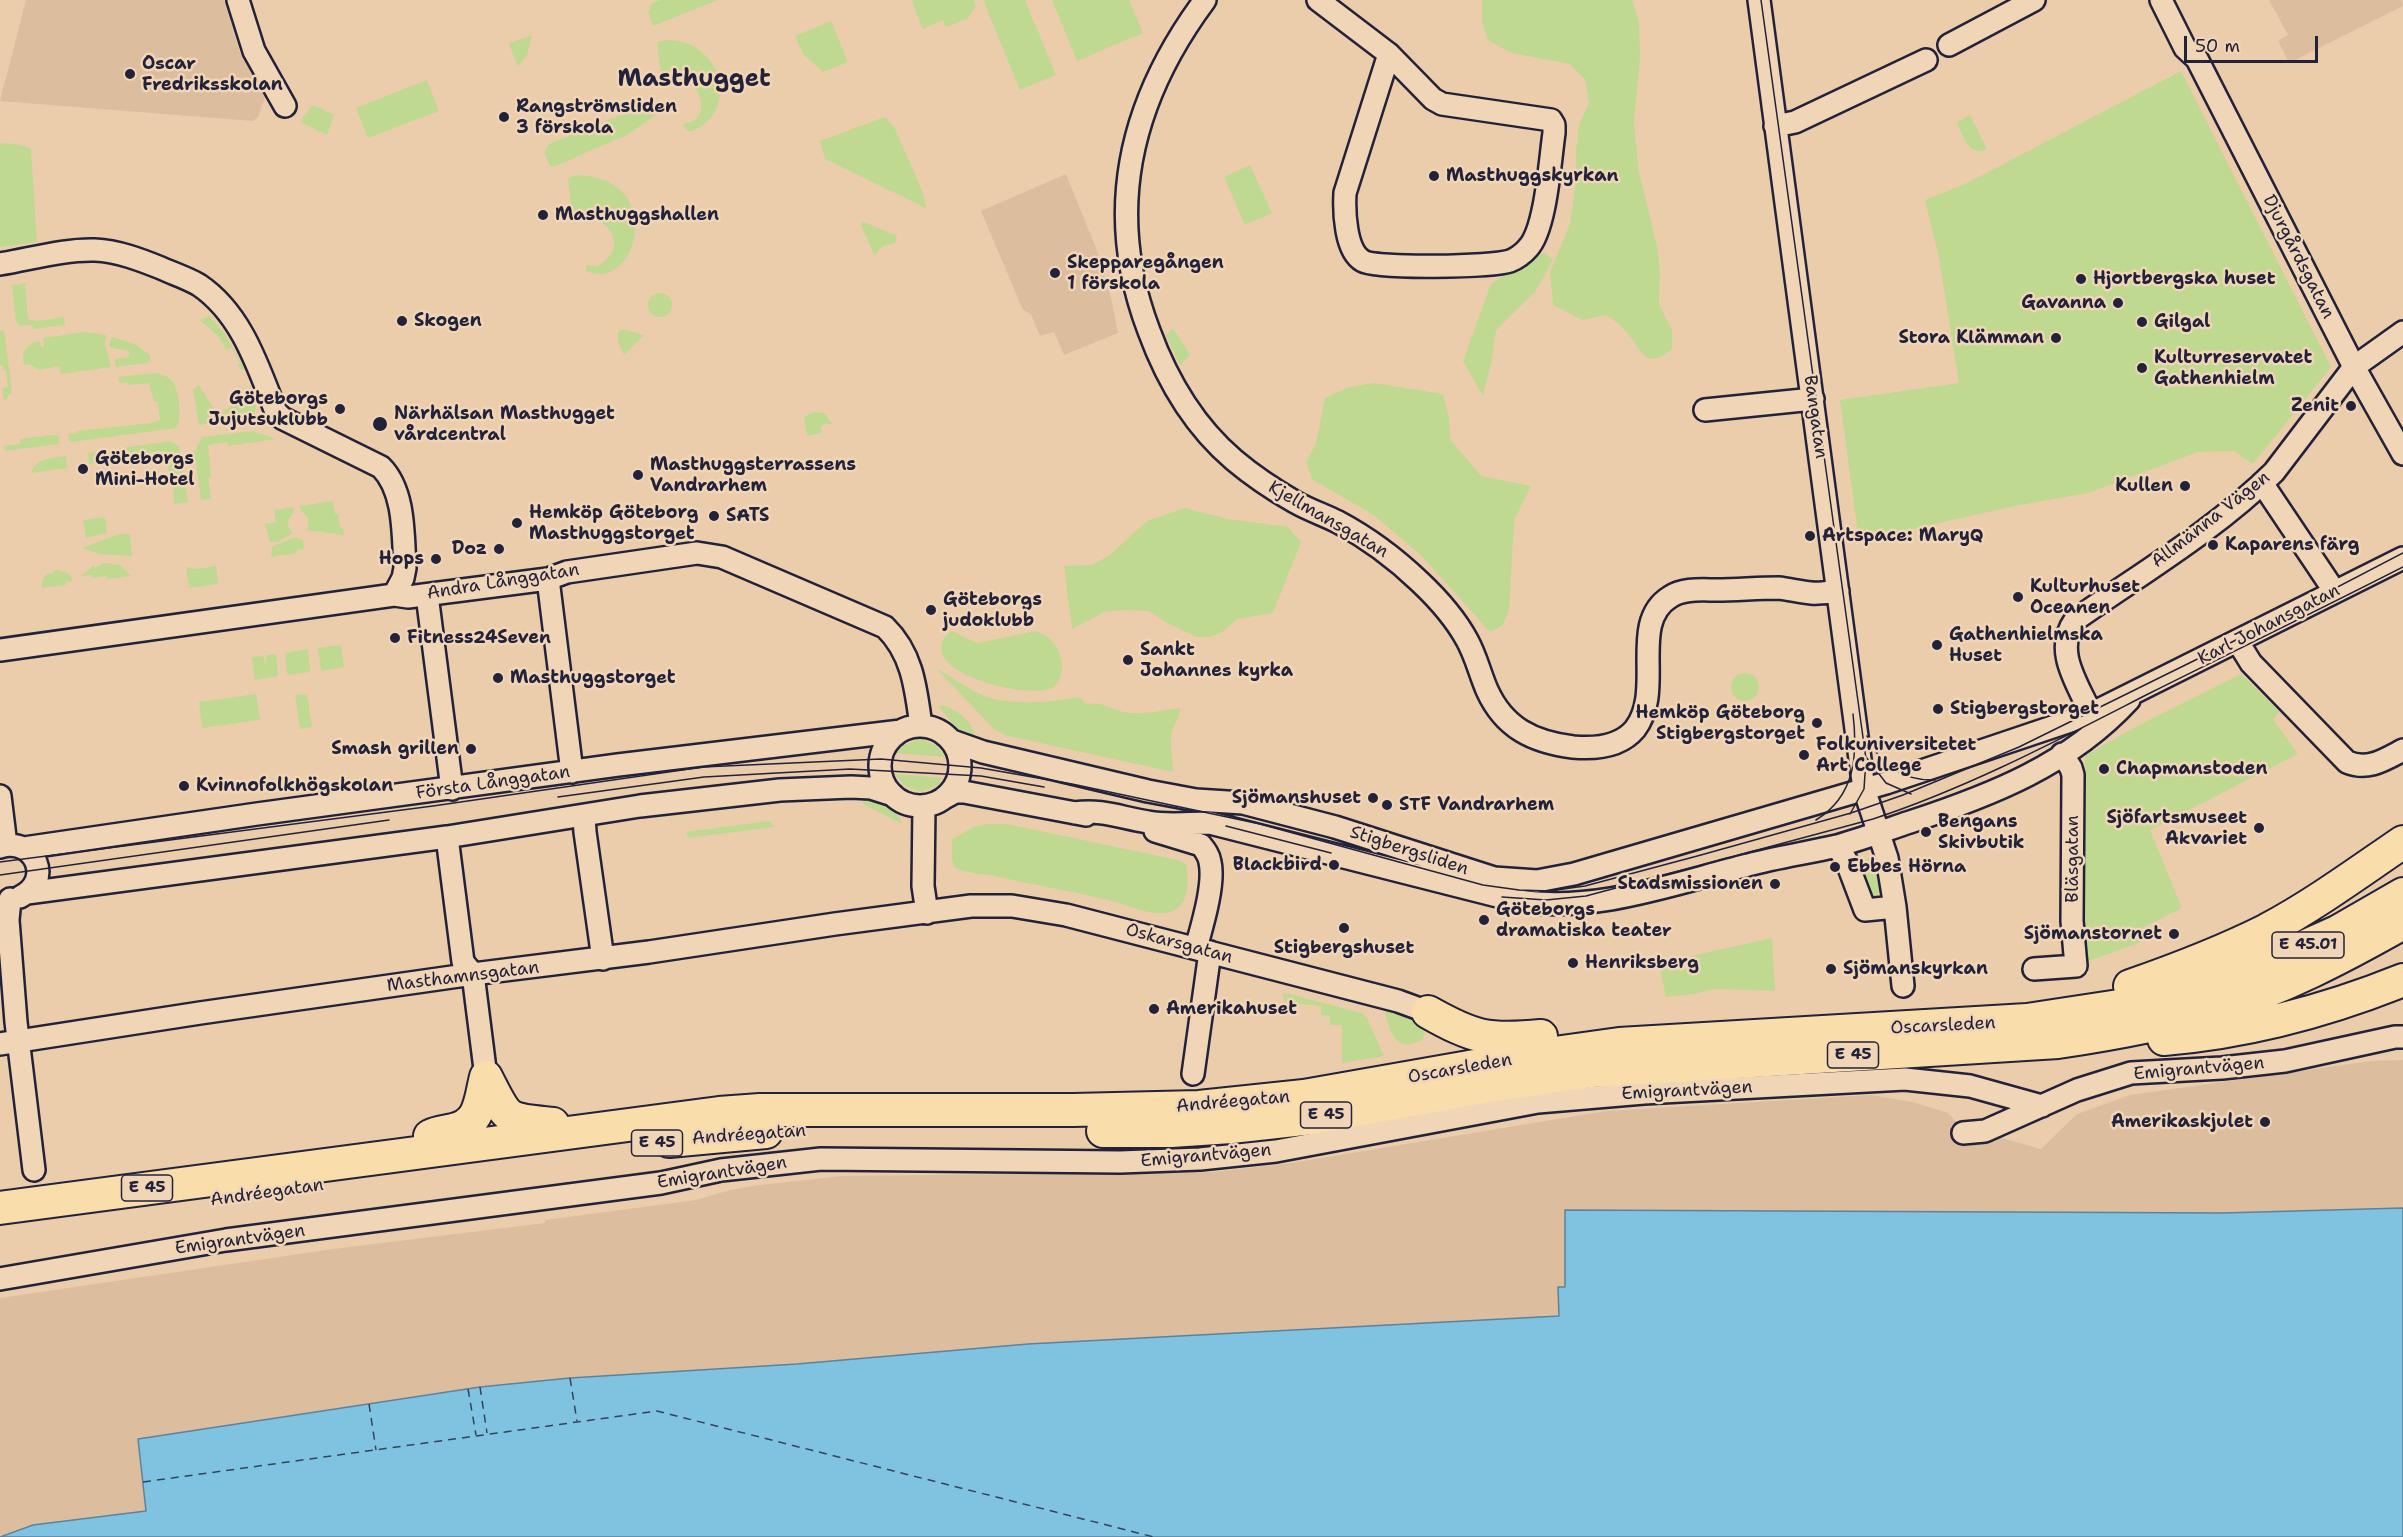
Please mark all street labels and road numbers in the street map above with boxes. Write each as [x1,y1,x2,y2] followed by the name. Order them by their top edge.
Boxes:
[2257,191,2339,323] street label: Djurgårdsgatan
[1798,374,1832,460] street label: Bangatan
[2148,467,2274,573] street label: Allmänna Vägen
[1264,477,1392,563] street label: Kjellmansgatan
[425,559,581,605] street label: Andra Långgatan
[2194,580,2344,670] street label: Karl Johansgatan
[414,761,572,805] street label: Första Långgatan
[2062,815,2084,903] street label: Bläsgatan
[1347,822,1471,880] street label: Stigbergsliden
[1123,919,1235,969] street label: Oskarsgatan
[2272,932,2344,958] road number: E 45.01
[386,957,540,997] street label: Masthamnsgatan
[1890,1012,1996,1040] street label: Oscarsleden
[1828,1042,1878,1068] road number: E 45
[1406,1049,1514,1089] street label: Oscarsleden
[2133,1053,2265,1085] street label: Emigrantvägen
[1621,1077,1753,1105] street label: Emigrantvägen
[1175,1086,1291,1118] street label: Andréegatan
[1300,1102,1352,1128] road number: E 45
[691,1120,807,1150] street label: Andréegatan
[632,1130,682,1156] road number: E 45
[1140,1140,1272,1172] street label: Emigrantvägen
[656,1152,788,1194] street label: Emigrantvägen
[209,1174,325,1212] street label: Andréegatan
[122,1175,172,1201] road number: E 45
[174,1220,306,1260] street label: Emigrantvägen

